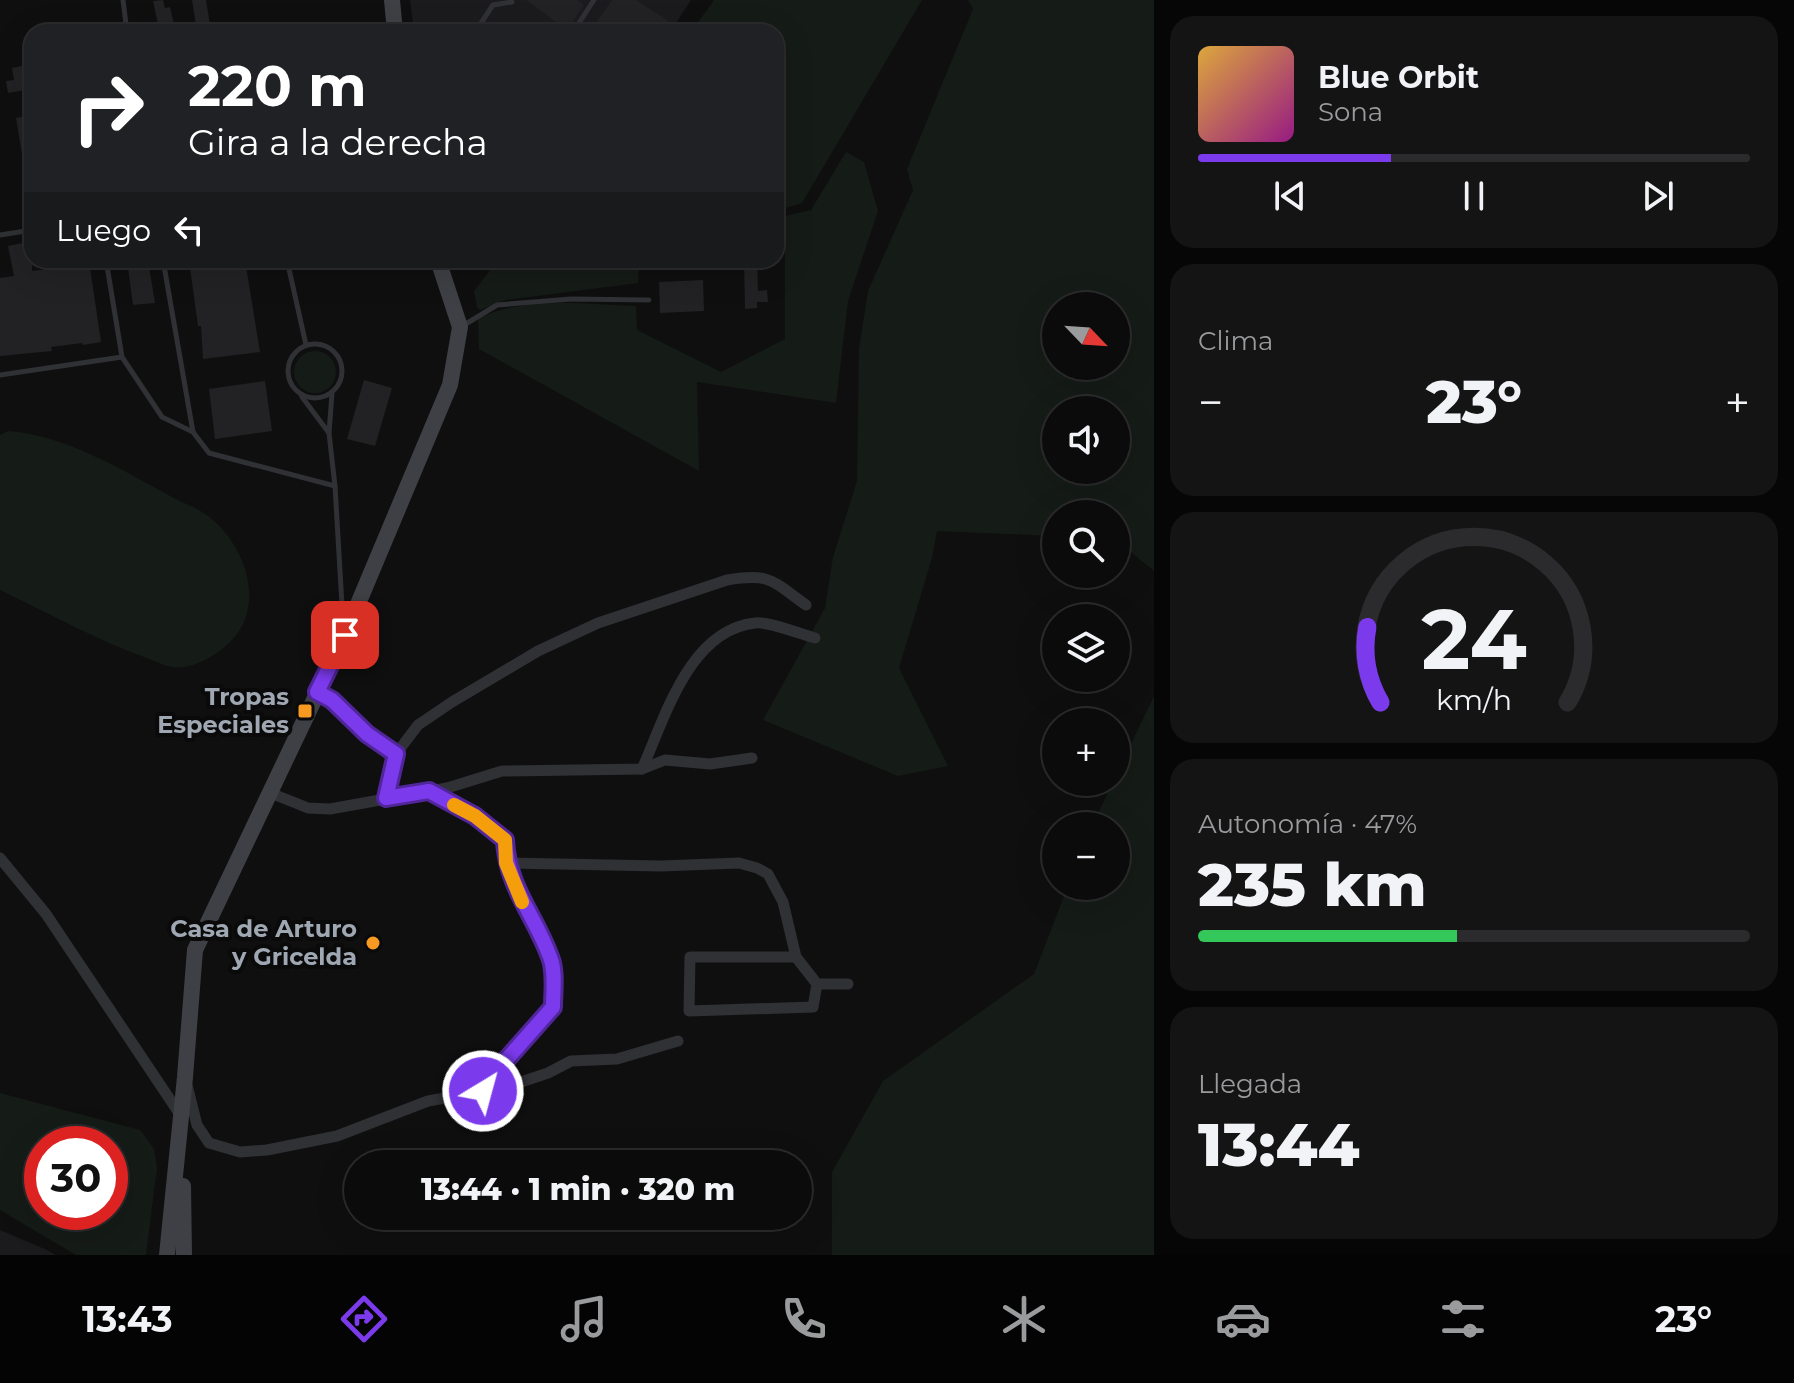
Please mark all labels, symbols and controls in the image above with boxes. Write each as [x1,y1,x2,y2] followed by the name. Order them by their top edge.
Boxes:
[188,52,367,120] text: 220 m
[56,56,160,160] icon: right
[1318,59,1479,96] text: Blue Orbit
[1318,96,1383,128] text: Sona
[188,120,488,164] text: Gira a la derecha
[1268,174,1312,218] icon: previous
[1452,174,1496,218] icon: pause
[1636,174,1680,218] icon: next
[167,208,211,252] icon: left
[56,212,151,249] text: Luego
[1042,292,1130,380] north arrow
[1042,292,1130,900] map controls
[1198,325,1273,357] text: Clima
[1426,365,1522,438] text: 23°
[1198,375,1223,429] text: −
[1725,375,1750,429] text: +
[1042,396,1130,484] button: sound
[1042,500,1130,588] button: search
[1421,588,1527,690] text: 24
[311,601,379,669] pin
[1042,604,1130,692] button: layers
[323,613,367,657] icon: arrive
[157,682,289,739] place label: Tropas Especiales
[1436,683,1512,718] text: km/h
[296,702,314,720] marker: Tropas Especiales
[1042,708,1130,796] button: +
[1198,808,1417,840] text: Autonomía · 47%
[1042,812,1130,900] button: −
[1198,848,1427,921] text: 235 km
[170,914,357,971] place label: Casa de Arturo y Gricelda
[364,934,382,952] marker: Casa de Arturo y Gricelda
[441,1049,525,1133] position arrow
[1198,1068,1302,1100] text: Llegada
[1198,1108,1359,1181] text: 13:44
[24,1126,128,1230] speed limit sign: 30
[421,1171,735,1208] text: 13:44 · 1 min · 320 m
[336,1291,392,1347] icon: directions
[556,1291,612,1347] icon: music
[776,1291,832,1347] icon: phone
[996,1291,1052,1347] icon: climate
[1215,1291,1271,1347] icon: car
[1435,1291,1491,1347] icon: filters
[82,1297,173,1341] text: 13:43
[1655,1297,1712,1341] text: 23°

